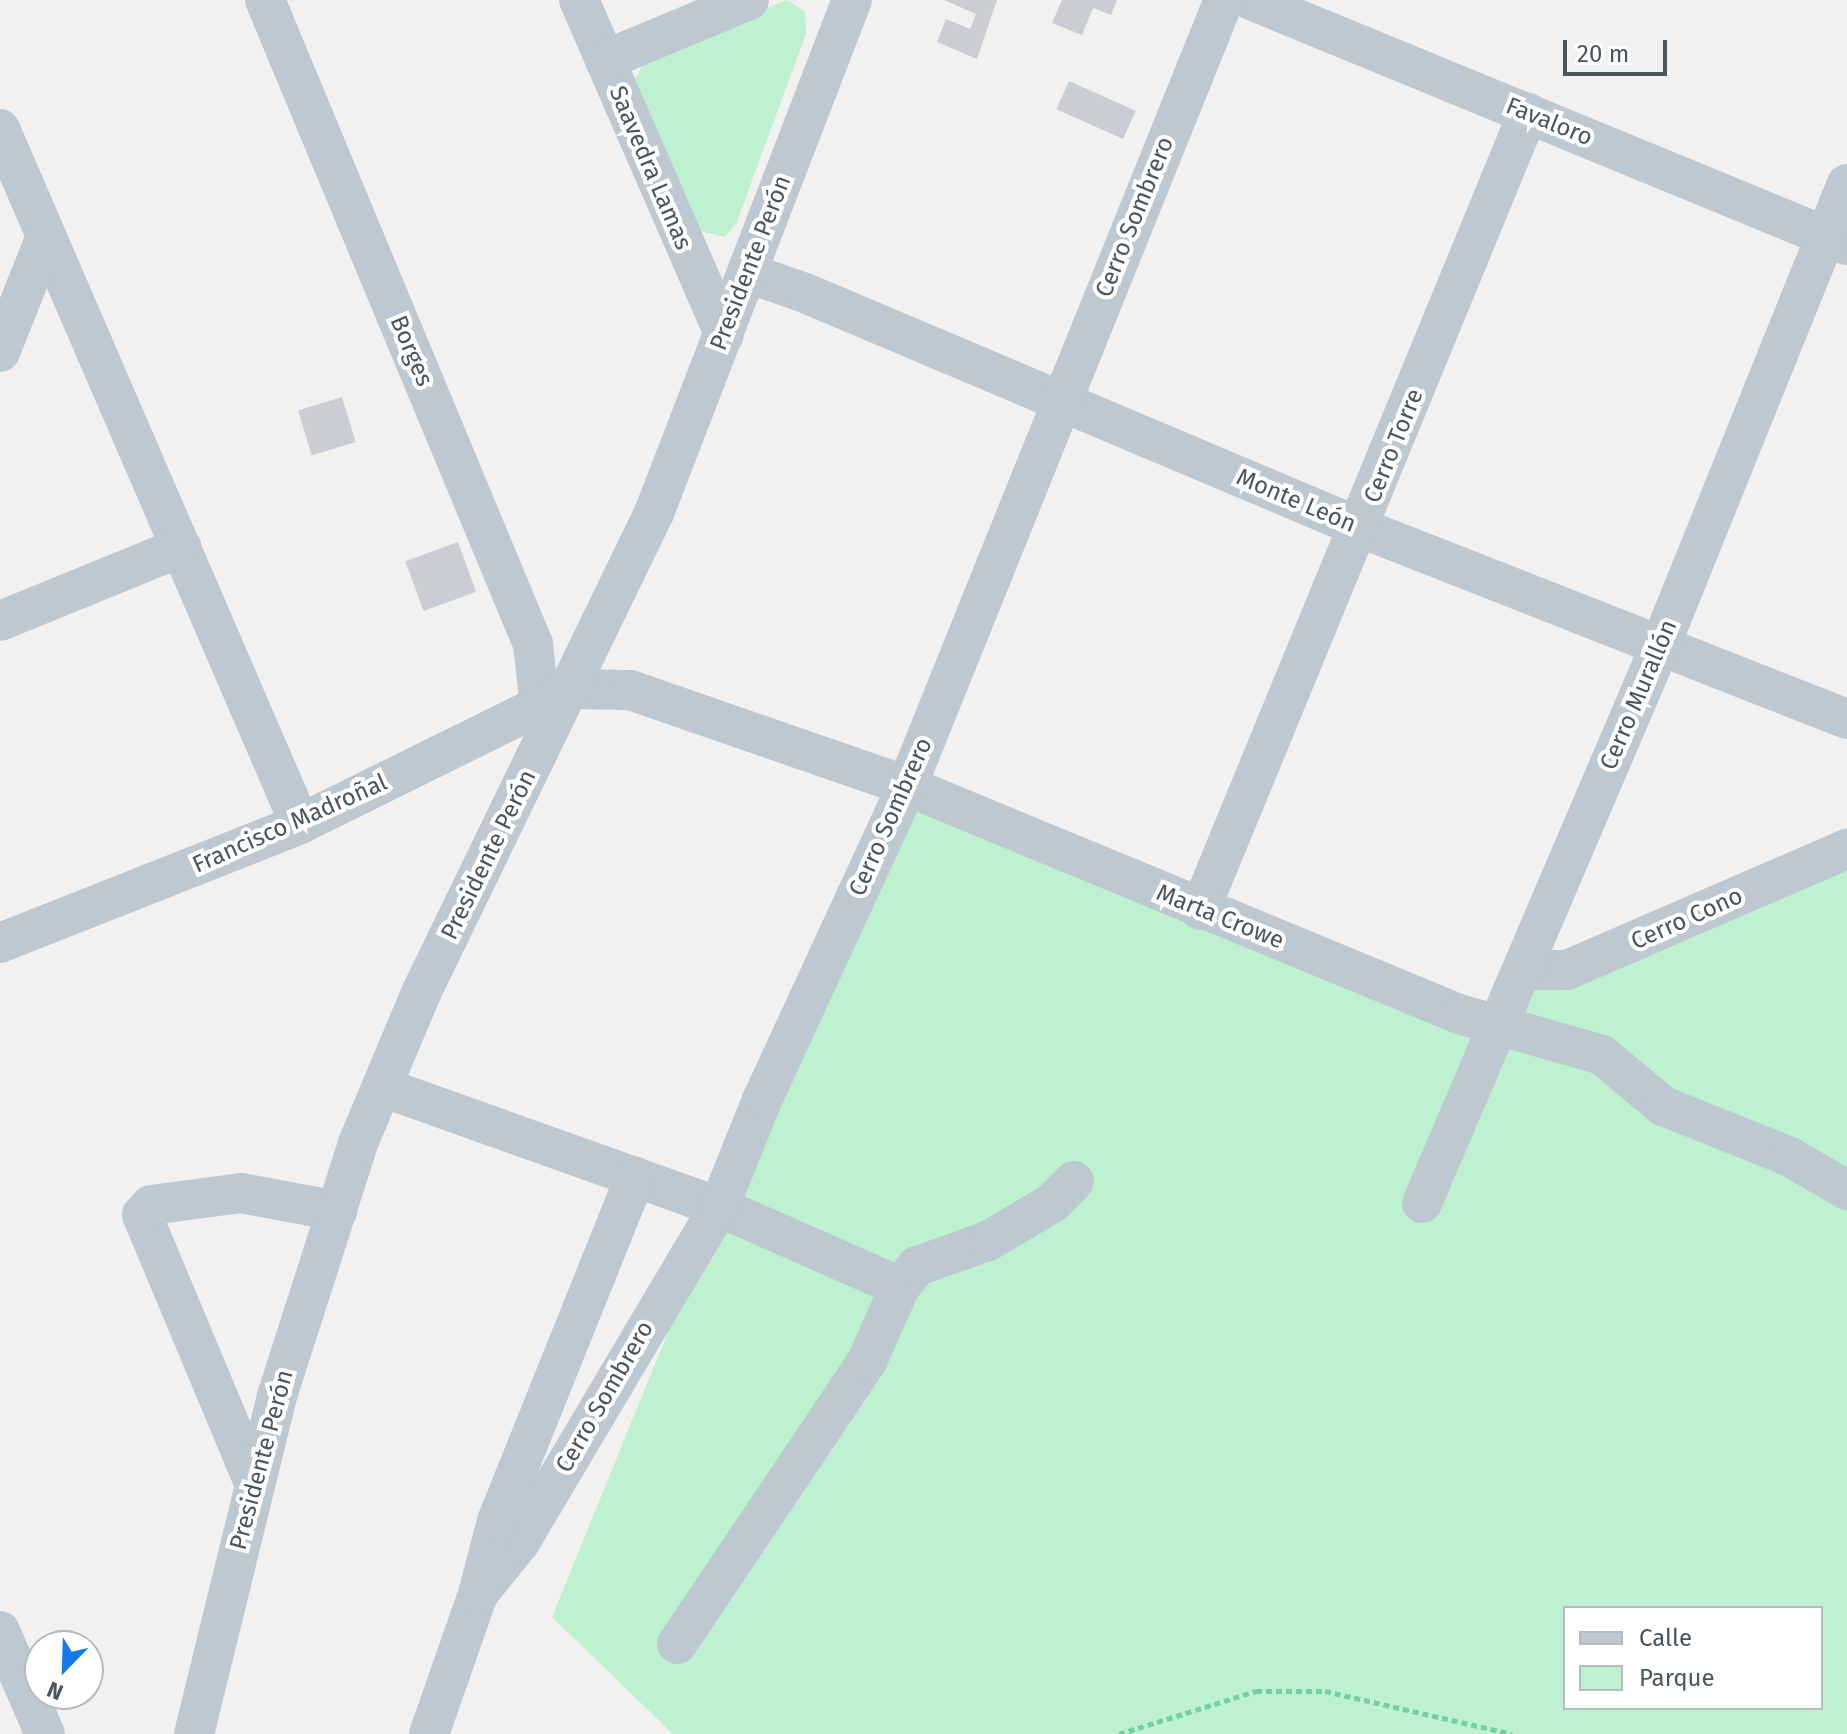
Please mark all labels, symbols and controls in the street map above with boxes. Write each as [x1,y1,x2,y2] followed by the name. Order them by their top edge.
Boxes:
[1567,24,1671,74] scale bar
[1577,40,1629,68] text: 20 m
[603,82,697,254] street label: Saavedra Lamas
[1502,92,1596,152] street label: Favaloro
[1090,133,1180,301] street label: Cerro Sombrero
[704,171,798,355] street label: Presidente Perón
[383,311,439,391] street label: Borges
[1358,385,1430,507] street label: Cerro Torre
[1232,463,1360,539] street label: Monte León
[1594,616,1684,774] street label: Cerro Murallón
[843,733,939,901] street label: Cerro Sombrero
[435,765,543,945] street label: Presidente Perón
[188,768,392,880] street label: Francisco Madroñal
[1152,878,1288,956] street label: Marta Crowe
[1627,882,1747,956] street label: Cerro Cono
[550,1316,660,1478] street label: Cerro Sombrero
[224,1367,300,1553] street label: Presidente Perón
[1563,1606,1823,1710] legend
[1639,1624,1692,1652] text: Calle
[24,1630,104,1710] north arrow
[1639,1664,1715,1692] text: Parque
[43,1675,67,1706] text: N

